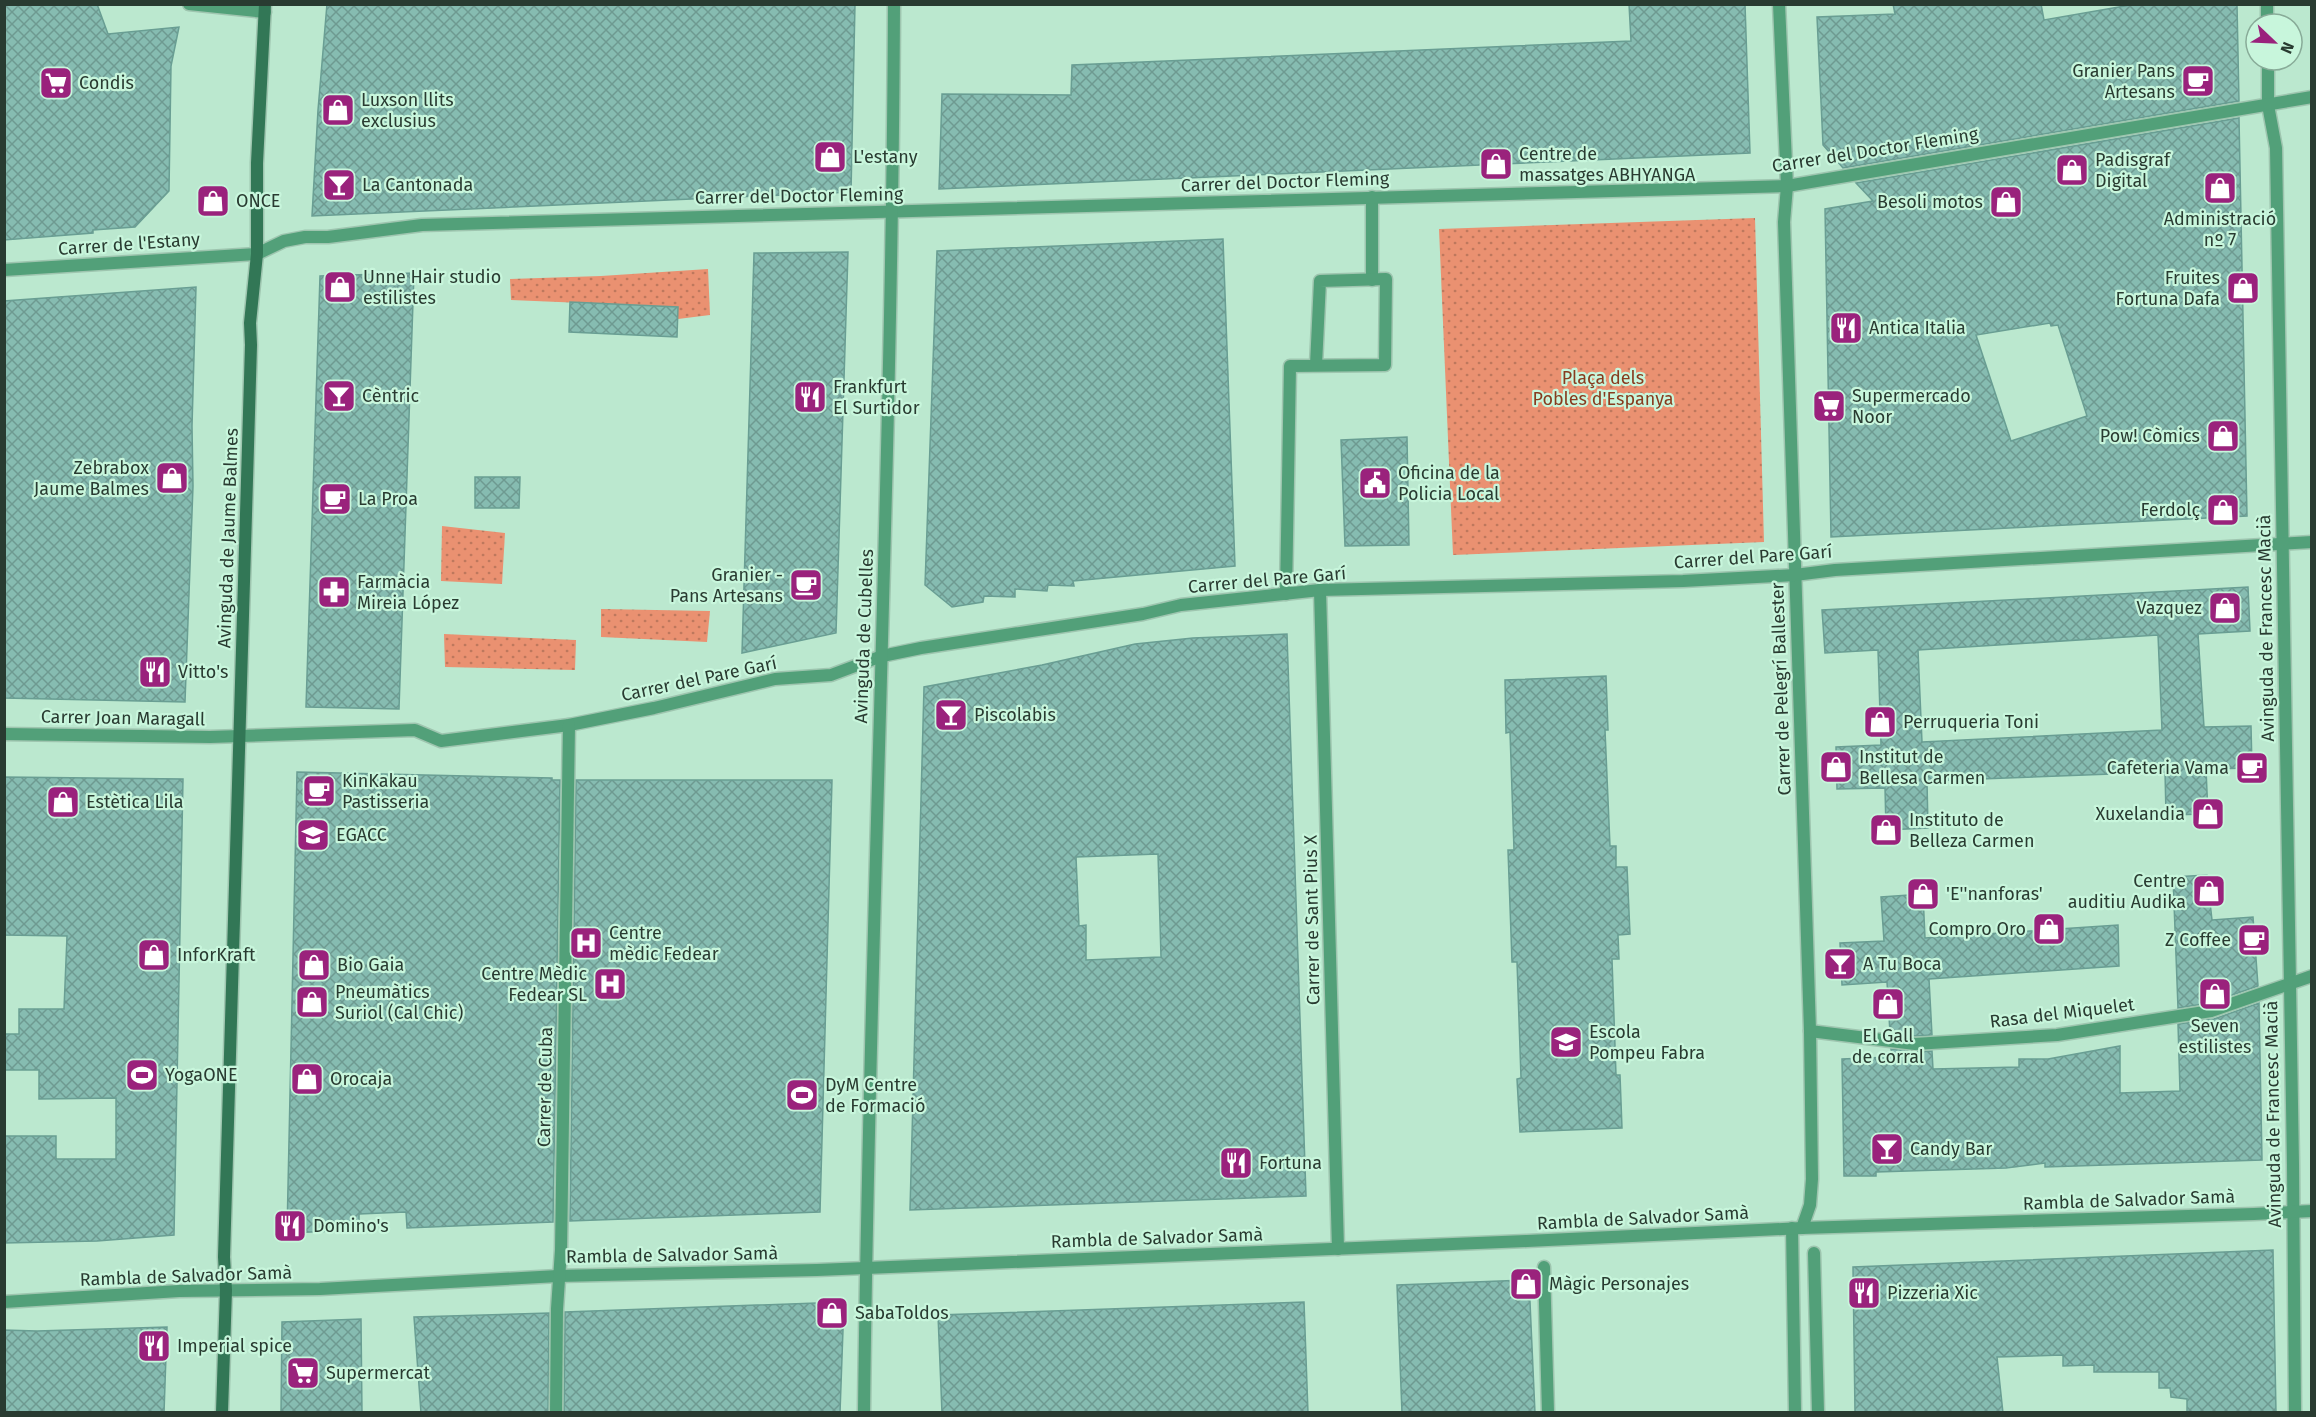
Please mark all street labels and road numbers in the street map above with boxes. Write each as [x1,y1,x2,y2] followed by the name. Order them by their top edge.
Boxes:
[1770,123,1980,177] street label: Carrer del Doctor Fleming
[1180,167,1390,197] street label: Carrer del Doctor Fleming
[695,183,904,209] street label: Carrer del Doctor Fleming
[57,228,201,260] street label: Carrer de l'Estany
[213,428,243,648] street label: Avinguda de Jaume Balmes
[2253,514,2279,742] street label: Avinguda de Francesc Macià
[1673,540,1833,574] street label: Carrer del Pare Garí
[850,548,878,724] street label: Avinguda de Cubelles
[1187,562,1347,598] street label: Carrer del Pare Garí
[1766,582,1796,796] street label: Carrer de Pelegrí Ballester
[619,652,779,706] street label: Carrer del Pare Garí
[41,706,205,730] street label: Carrer Joan Maragall
[1300,834,1324,1005] street label: Carrer de Sant Pius X
[1989,993,2136,1033] street label: Rasa del Miquelet
[2260,1000,2286,1228] street label: Avinguda de Francesc Macià
[533,1027,557,1147] street label: Carrer de Cuba
[2022,1185,2236,1215] street label: Rambla de Salvador Samà
[1536,1201,1750,1235] street label: Rambla de Salvador Samà
[1050,1223,1264,1253] street label: Rambla de Salvador Samà
[566,1242,778,1268] street label: Rambla de Salvador Samà
[79,1261,293,1291] street label: Rambla de Salvador Samà

